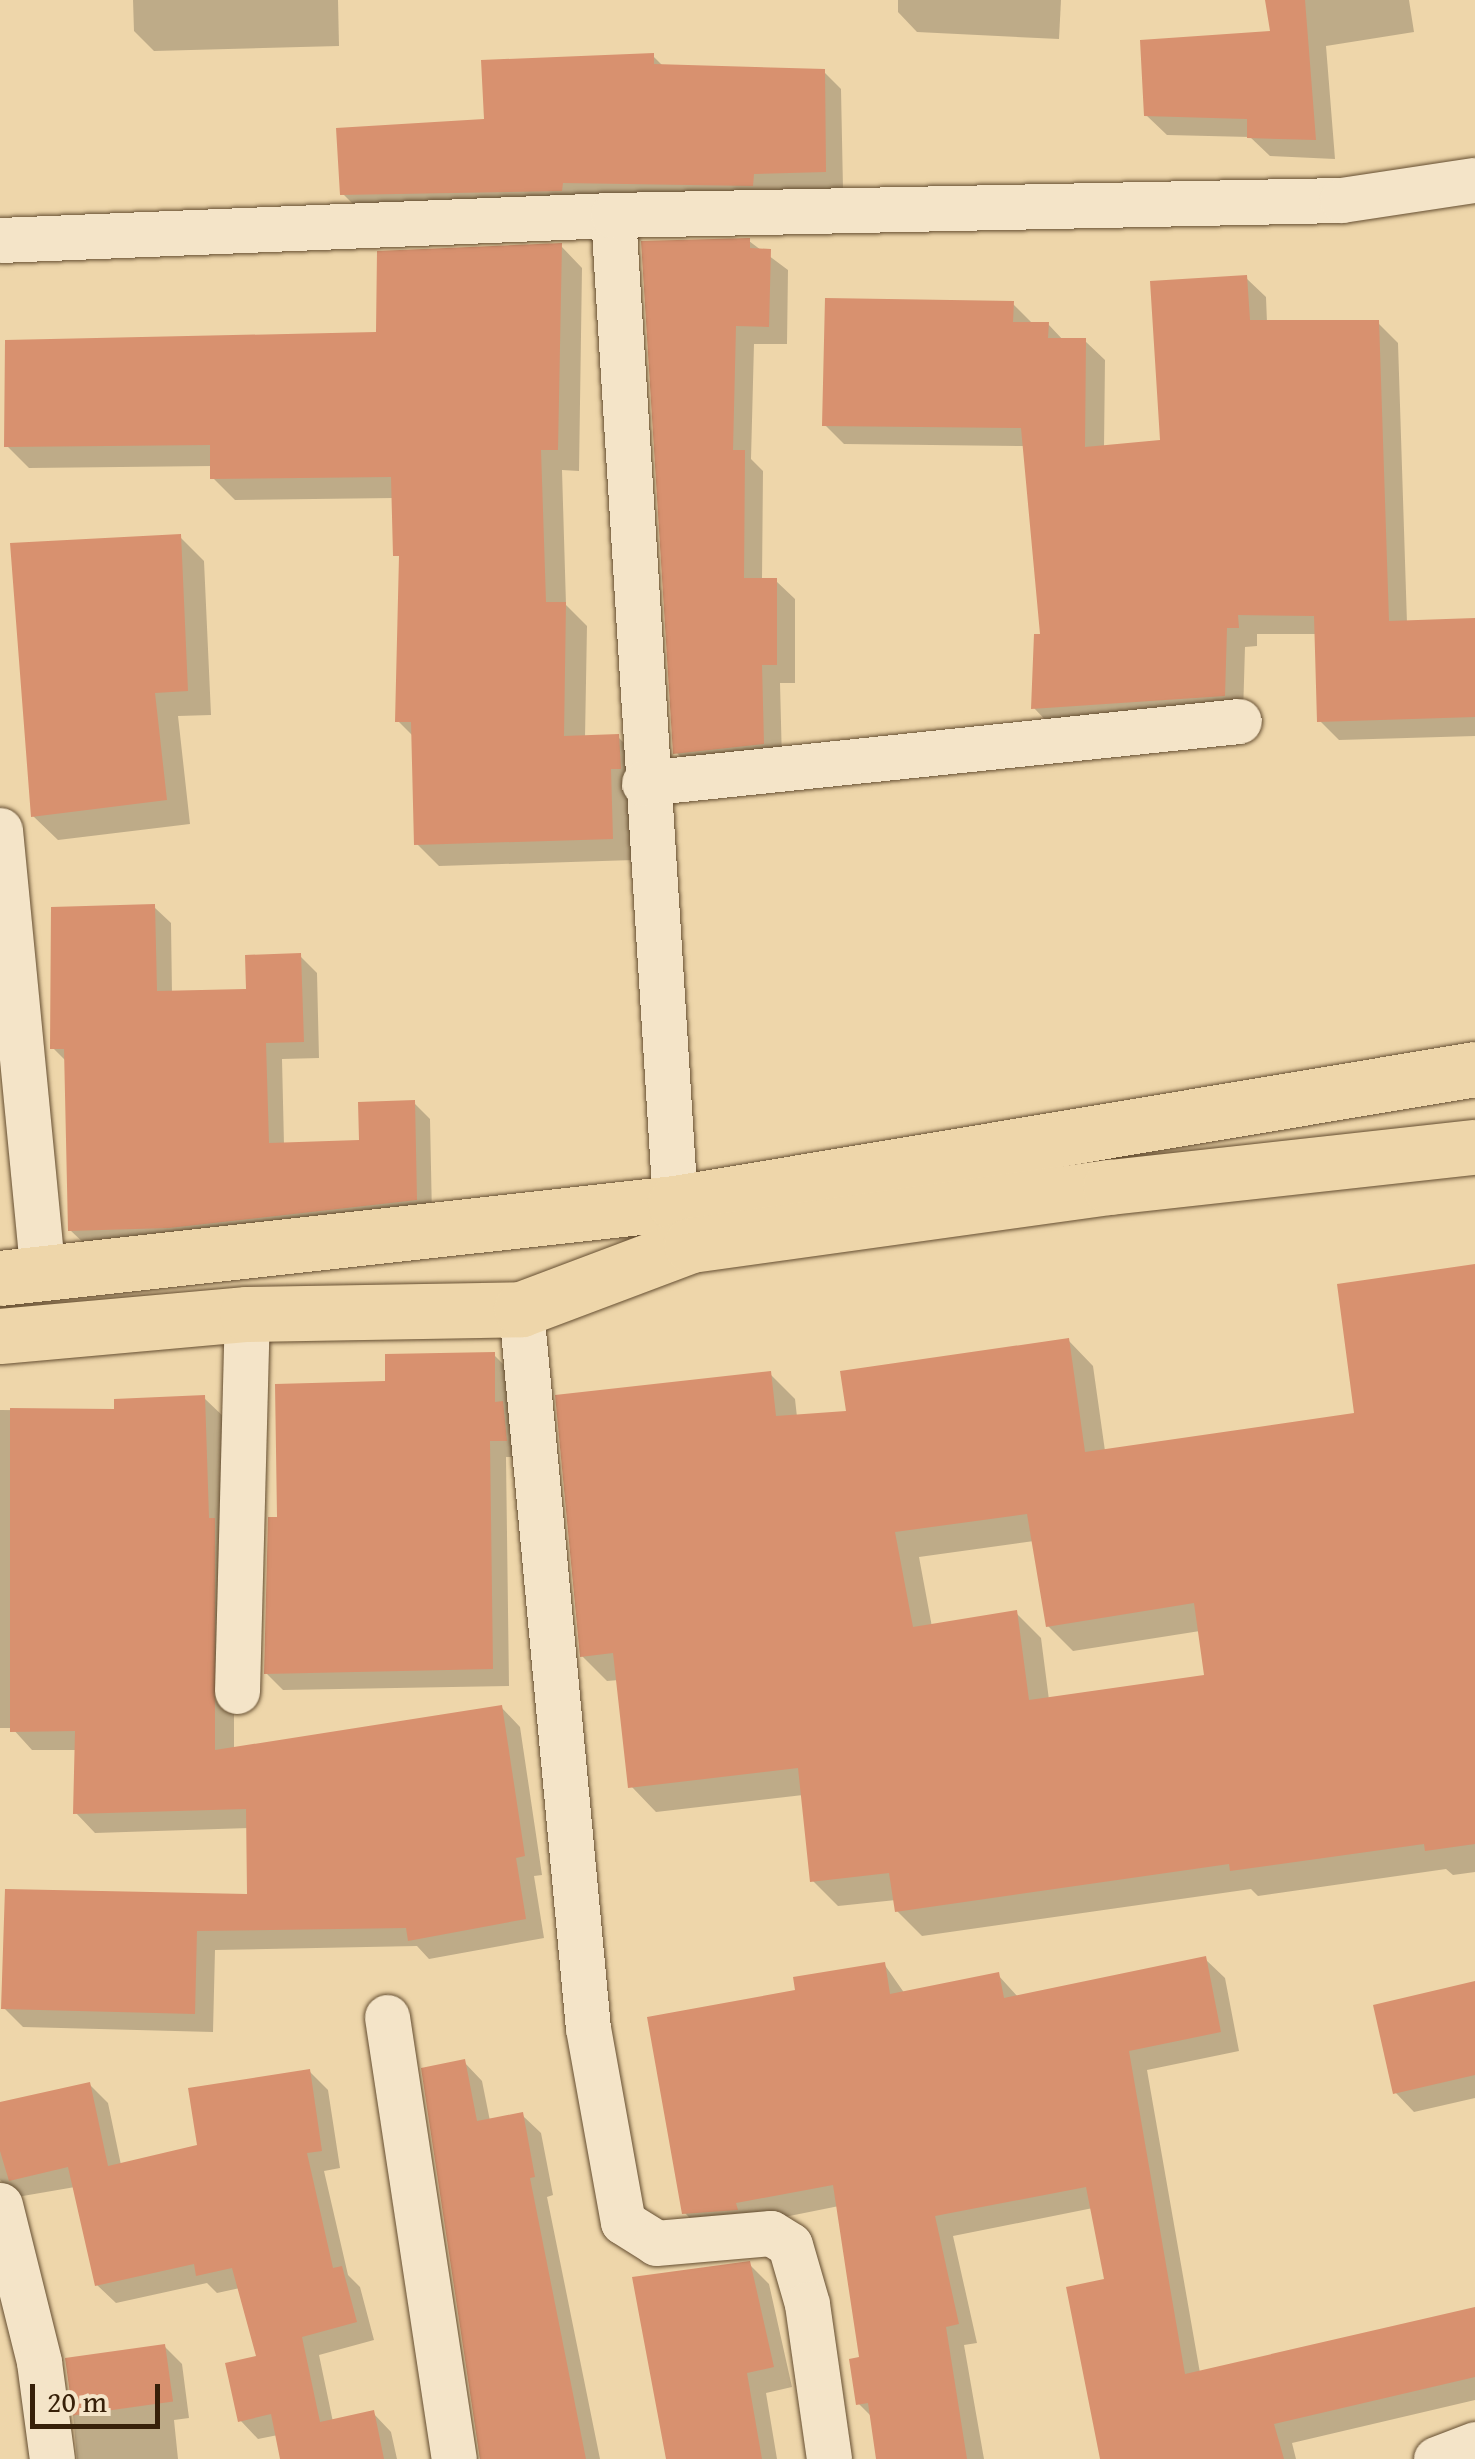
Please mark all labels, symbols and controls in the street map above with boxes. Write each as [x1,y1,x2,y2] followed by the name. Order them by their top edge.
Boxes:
[35,2364,165,2426] scale bar
[47,2379,107,2423] text: 20 m

